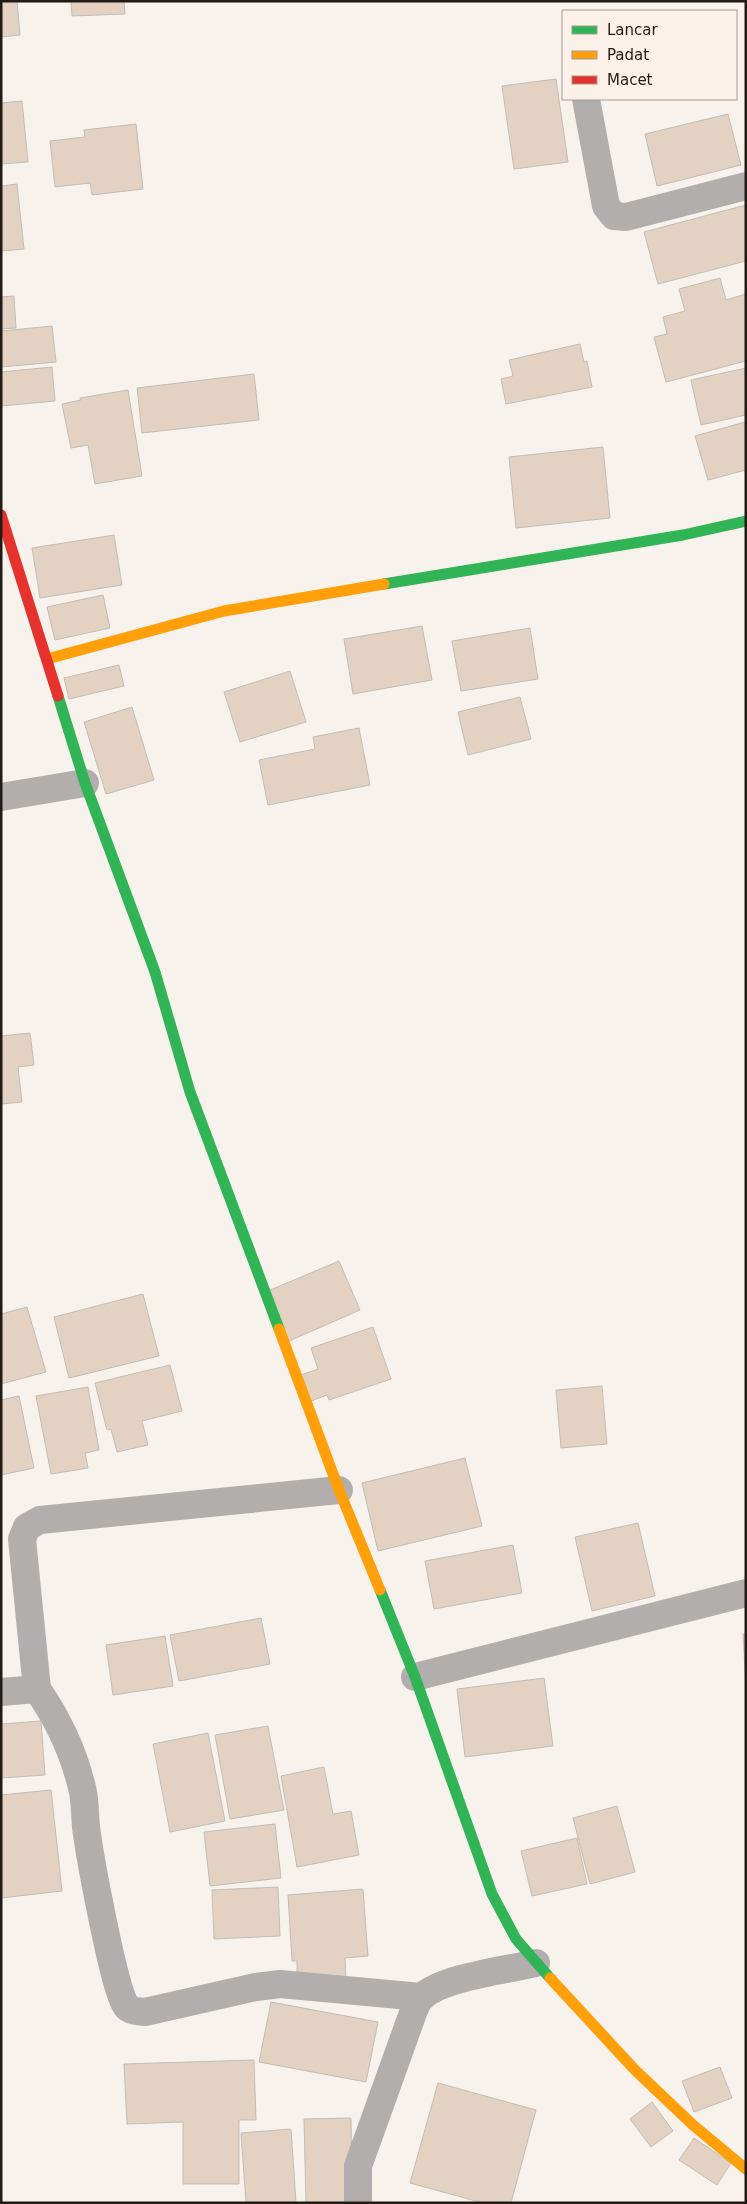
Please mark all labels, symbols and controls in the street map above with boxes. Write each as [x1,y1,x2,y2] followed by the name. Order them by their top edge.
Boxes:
[562,10,737,100] legend
[607,21,658,39] text: Lancar
[607,46,649,64] text: Padat
[607,71,653,89] text: Macet

